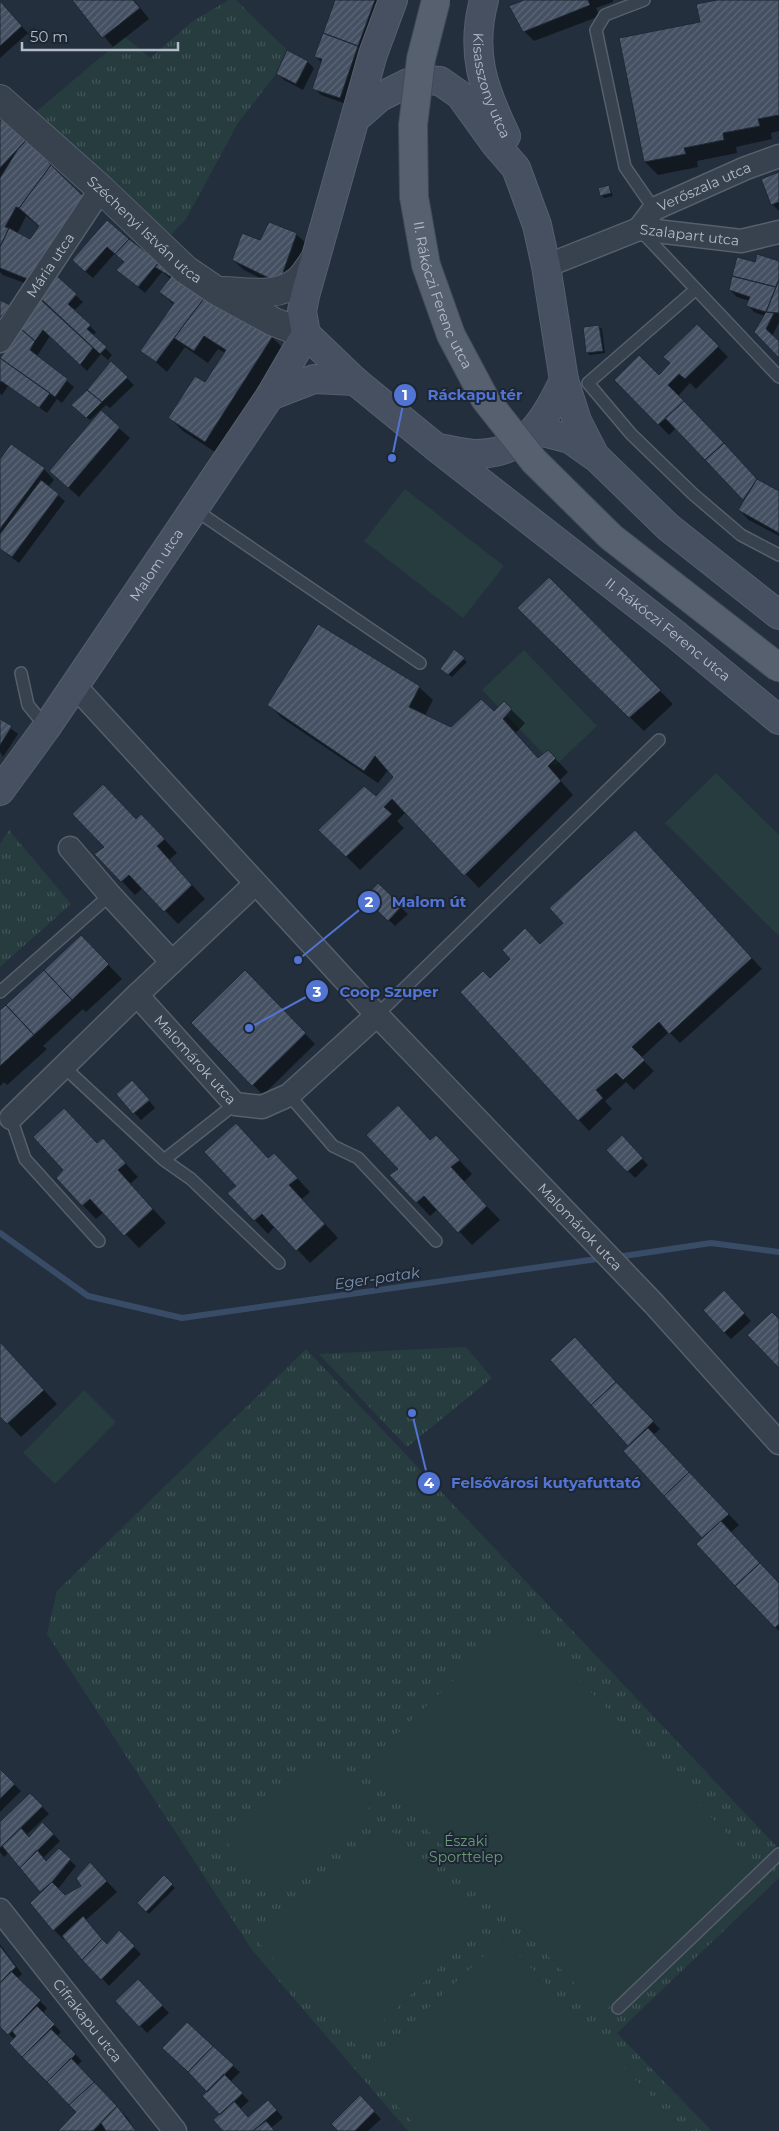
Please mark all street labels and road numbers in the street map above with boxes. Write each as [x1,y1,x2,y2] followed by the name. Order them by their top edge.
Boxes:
[469,32,515,141] street label: Kisasszony utca
[655,158,753,215] street label: Verőszala utca
[83,172,206,287] street label: Széchenyi István utca
[409,220,476,372] street label: II. Rákóczi Ferenc utca
[639,220,740,250] street label: Szalapart utca
[22,229,78,301] street label: Mária utca
[125,525,187,605] street label: Malom utca
[601,574,734,685] street label: II. Rákóczi Ferenc utca
[150,1011,240,1108] street label: Malomárok utca
[534,1179,626,1274] street label: Malomárok utca
[49,1975,126,2066] street label: Cifrakapu utca

